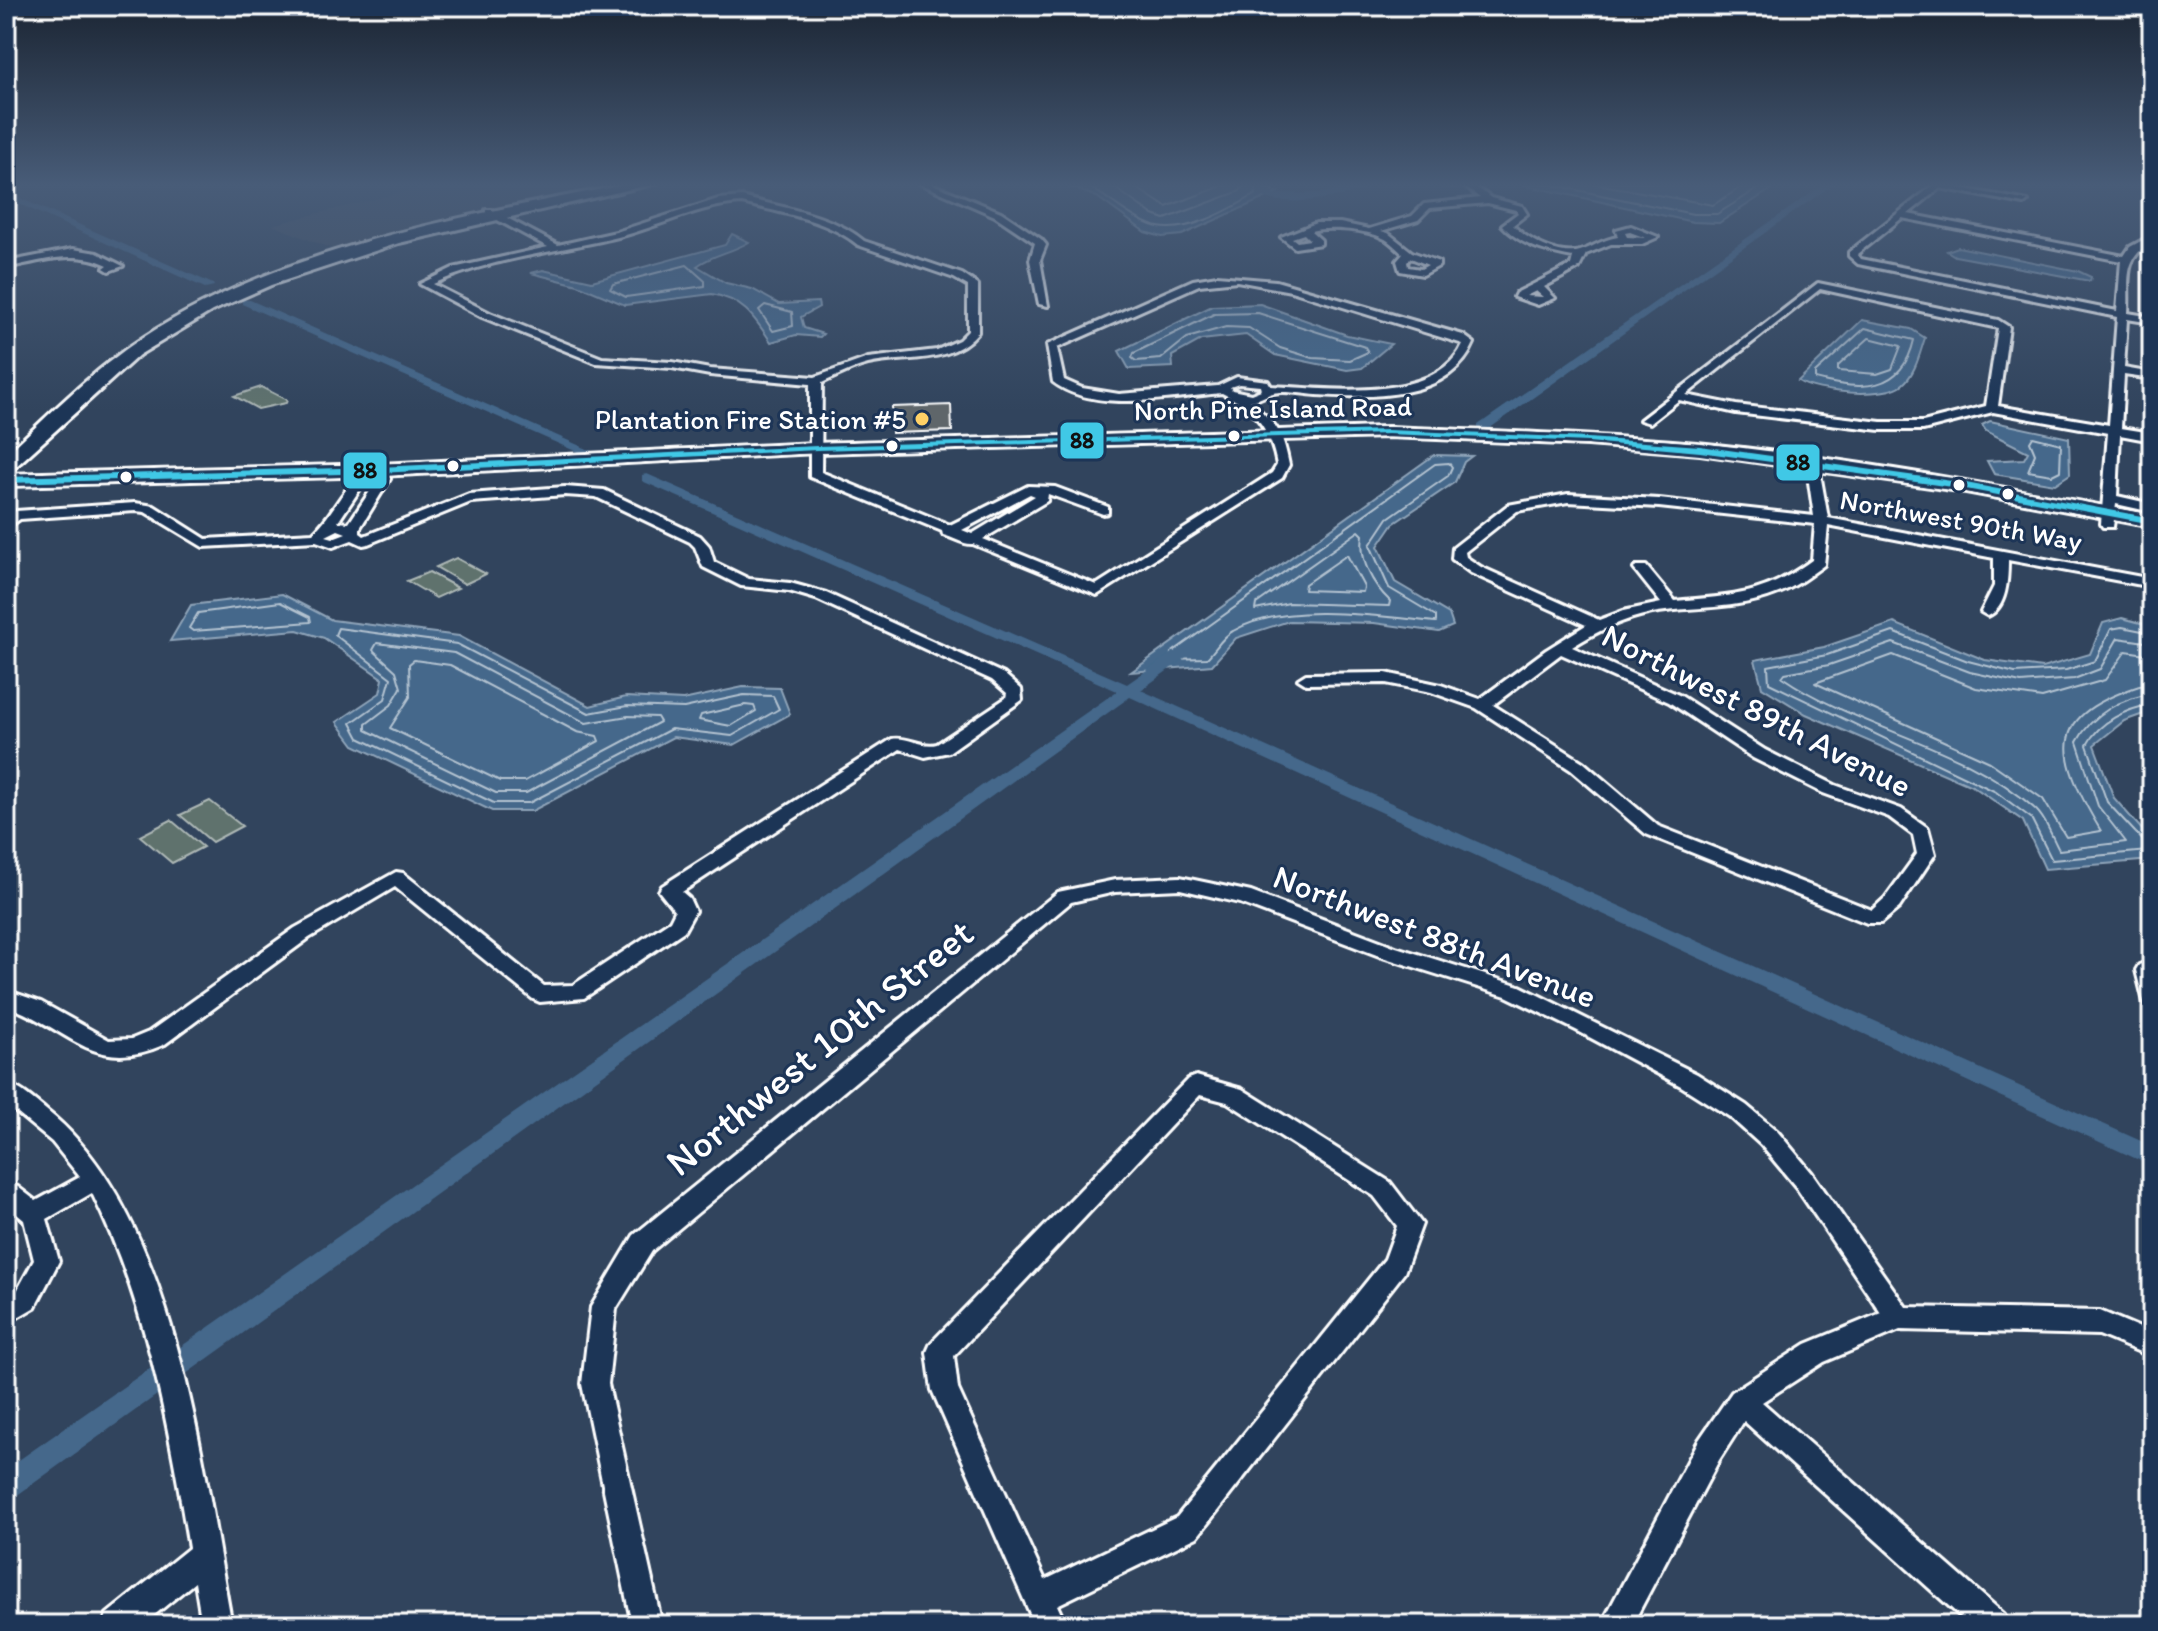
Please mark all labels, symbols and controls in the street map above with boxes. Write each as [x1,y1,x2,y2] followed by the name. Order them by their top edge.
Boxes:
[1134,389,1412,427] street label: North Pine Island Road
[595,402,906,436] place label: Plantation Fire Station #5
[913,410,931,428] marker: Plantation Fire Station #5
[1059,421,1105,460] line badge: 88
[1070,427,1094,454] text: 88
[1226,428,1242,444] unlabelled marker
[884,438,900,454] unlabelled marker
[1775,443,1821,482] line badge: 88
[1786,449,1810,476] text: 88
[342,451,388,490] line badge: 88
[353,457,377,484] text: 88
[445,458,461,474] unlabelled marker
[118,469,134,485] unlabelled marker
[1951,477,1967,493] unlabelled marker
[1837,482,2085,558] street label: Northwest 90th Way
[2000,486,2016,502] unlabelled marker
[1595,615,1918,806] street label: Northwest 89th Avenue
[1268,856,1602,1017] street label: Northwest 88th Avenue
[656,908,982,1186] street label: Northwest 10th Street

